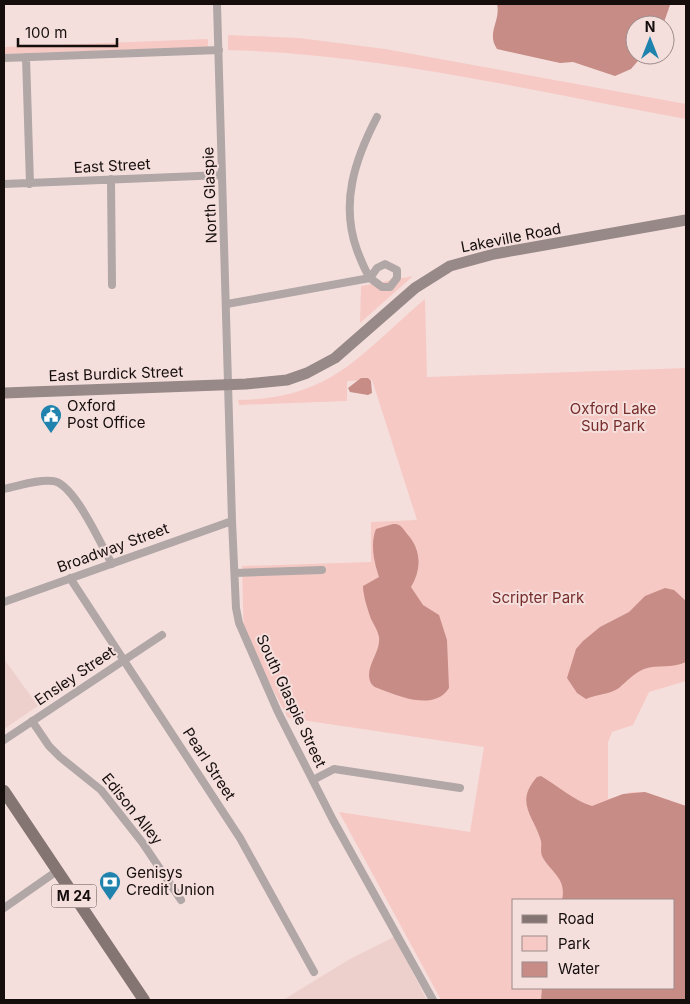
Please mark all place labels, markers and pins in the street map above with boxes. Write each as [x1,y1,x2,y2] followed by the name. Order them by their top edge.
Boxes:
[67,396,145,432] place label: Oxford Post Office
[39,403,63,434] public building icon: Oxford Post Office
[126,863,215,899] place label: Genisys Credit Union
[98,870,122,901] bank icon: Genisys Credit Union

